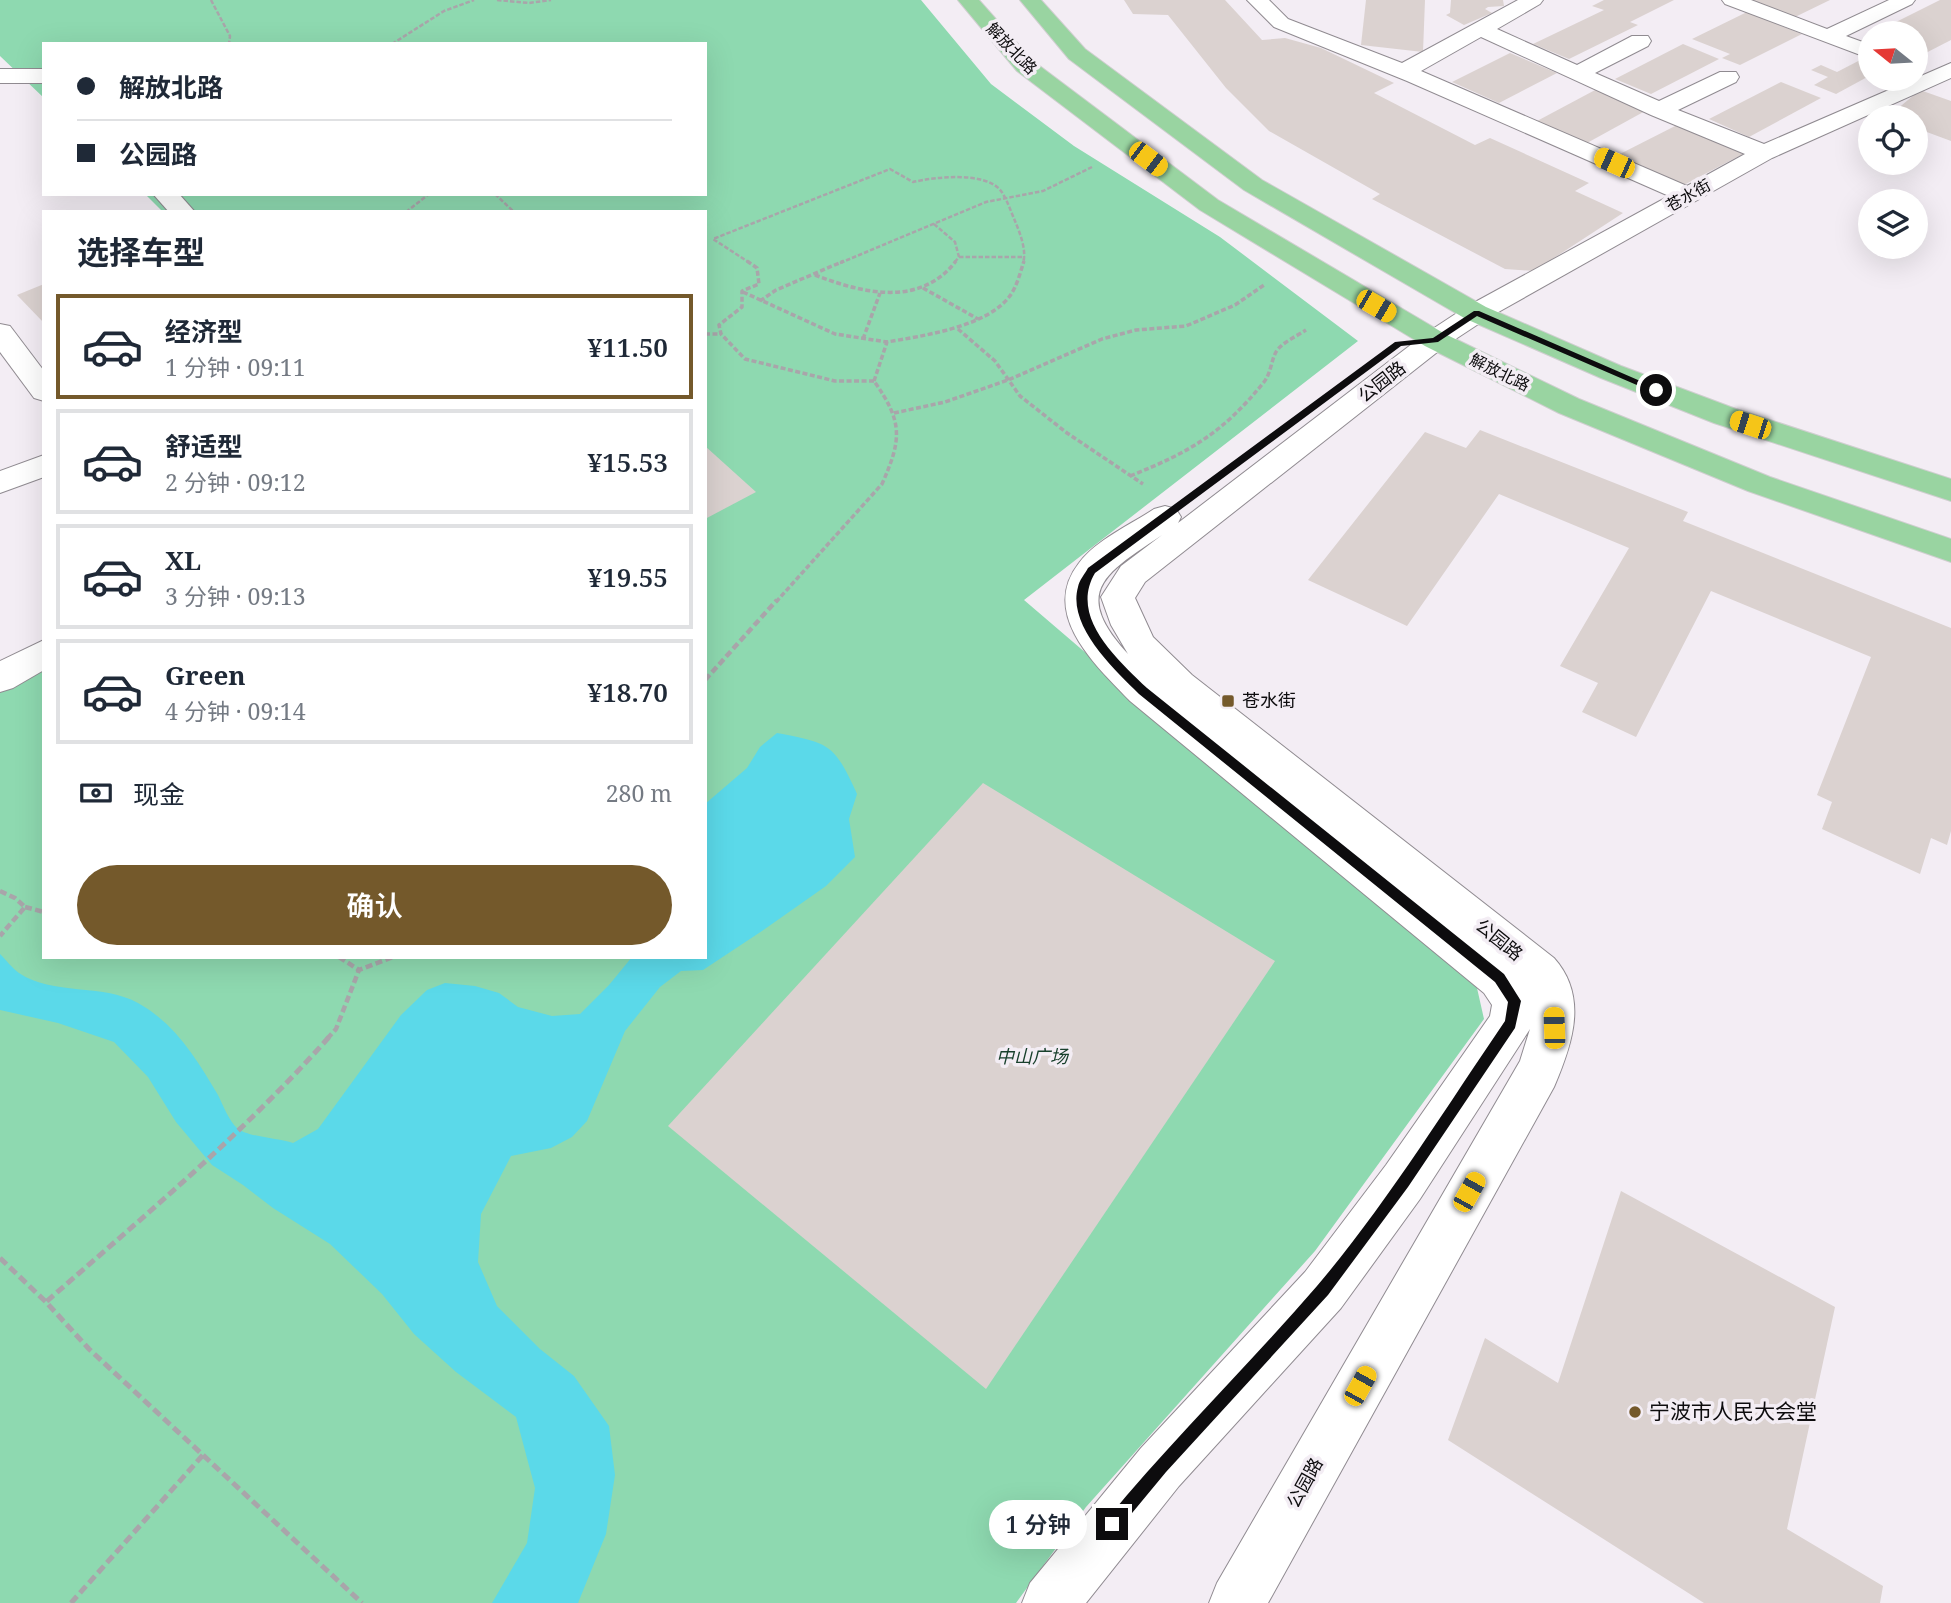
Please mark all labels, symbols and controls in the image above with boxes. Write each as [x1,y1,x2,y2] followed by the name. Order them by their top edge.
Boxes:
[982,17,1042,79] street label: 解放北路
[1858,21,1928,91] north arrow
[1858,21,1928,259] map controls
[119,69,223,105] text: 解放北路
[1858,105,1928,175] button: locate
[119,136,197,172] text: 公园路
[1125,138,1172,180] car
[1591,145,1638,181] car
[1662,174,1714,216] street label: 苍水街
[1858,189,1928,259] button: layers
[77,230,205,273] text: 选择车型
[1353,286,1400,326] car
[165,313,243,349] text: 经济型
[81,315,144,378] icon: car
[588,329,668,365] text: ¥11.50
[1466,348,1534,396] street label: 解放北路
[165,351,306,383] text: 1 分钟 · 09:11
[1353,355,1410,407] street label: 公园路
[1640,374,1672,406] route start
[1727,409,1774,441] car
[165,428,243,464] text: 舒适型
[81,430,144,493] icon: car
[588,444,668,480] text: ¥15.53
[165,466,306,498] text: 2 分钟 · 09:12
[165,542,201,578] text: XL
[81,545,144,608] icon: car
[588,559,668,595] text: ¥19.55
[165,580,306,612] text: 3 分钟 · 09:13
[165,657,246,693] text: Green
[81,660,144,723] icon: car
[588,674,668,710] text: ¥18.70
[1242,688,1296,712] place label: 苍水街
[1220,693,1236,709] marker: 苍水街
[165,695,306,727] text: 4 分钟 · 09:14
[77,774,115,812] icon: cash
[133,776,185,812] text: 现金
[606,777,672,809] text: 280 m
[77,865,672,945] button: 确认
[1471,913,1528,966] street label: 公园路
[1543,1007,1566,1049] car
[996,1044,1070,1068] park label: 中山广场
[1450,1169,1489,1215] car
[1341,1363,1380,1409] car
[1649,1397,1817,1425] place label: 宁波市人民大会堂
[1627,1404,1643,1420] marker: 宁波市人民大会堂
[1281,1453,1328,1512] street label: 公园路
[990,1500,1088,1548] callout: 1 分钟
[1006,1508,1070,1540] text: 1 分钟
[1096,1508,1128,1540] route end

